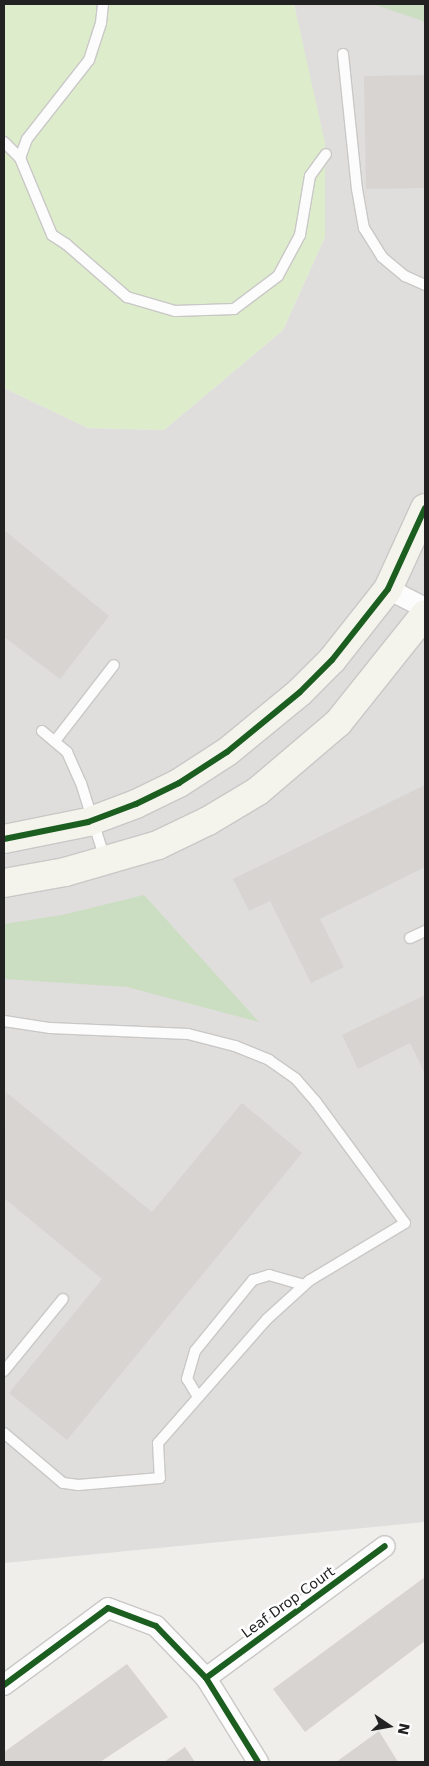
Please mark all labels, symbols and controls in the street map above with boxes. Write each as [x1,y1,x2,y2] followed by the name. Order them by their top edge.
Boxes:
[238,1563,338,1641] street label: Leaf Drop Court
[364,1701,414,1751] north arrow
[395,1722,413,1737] text: N

